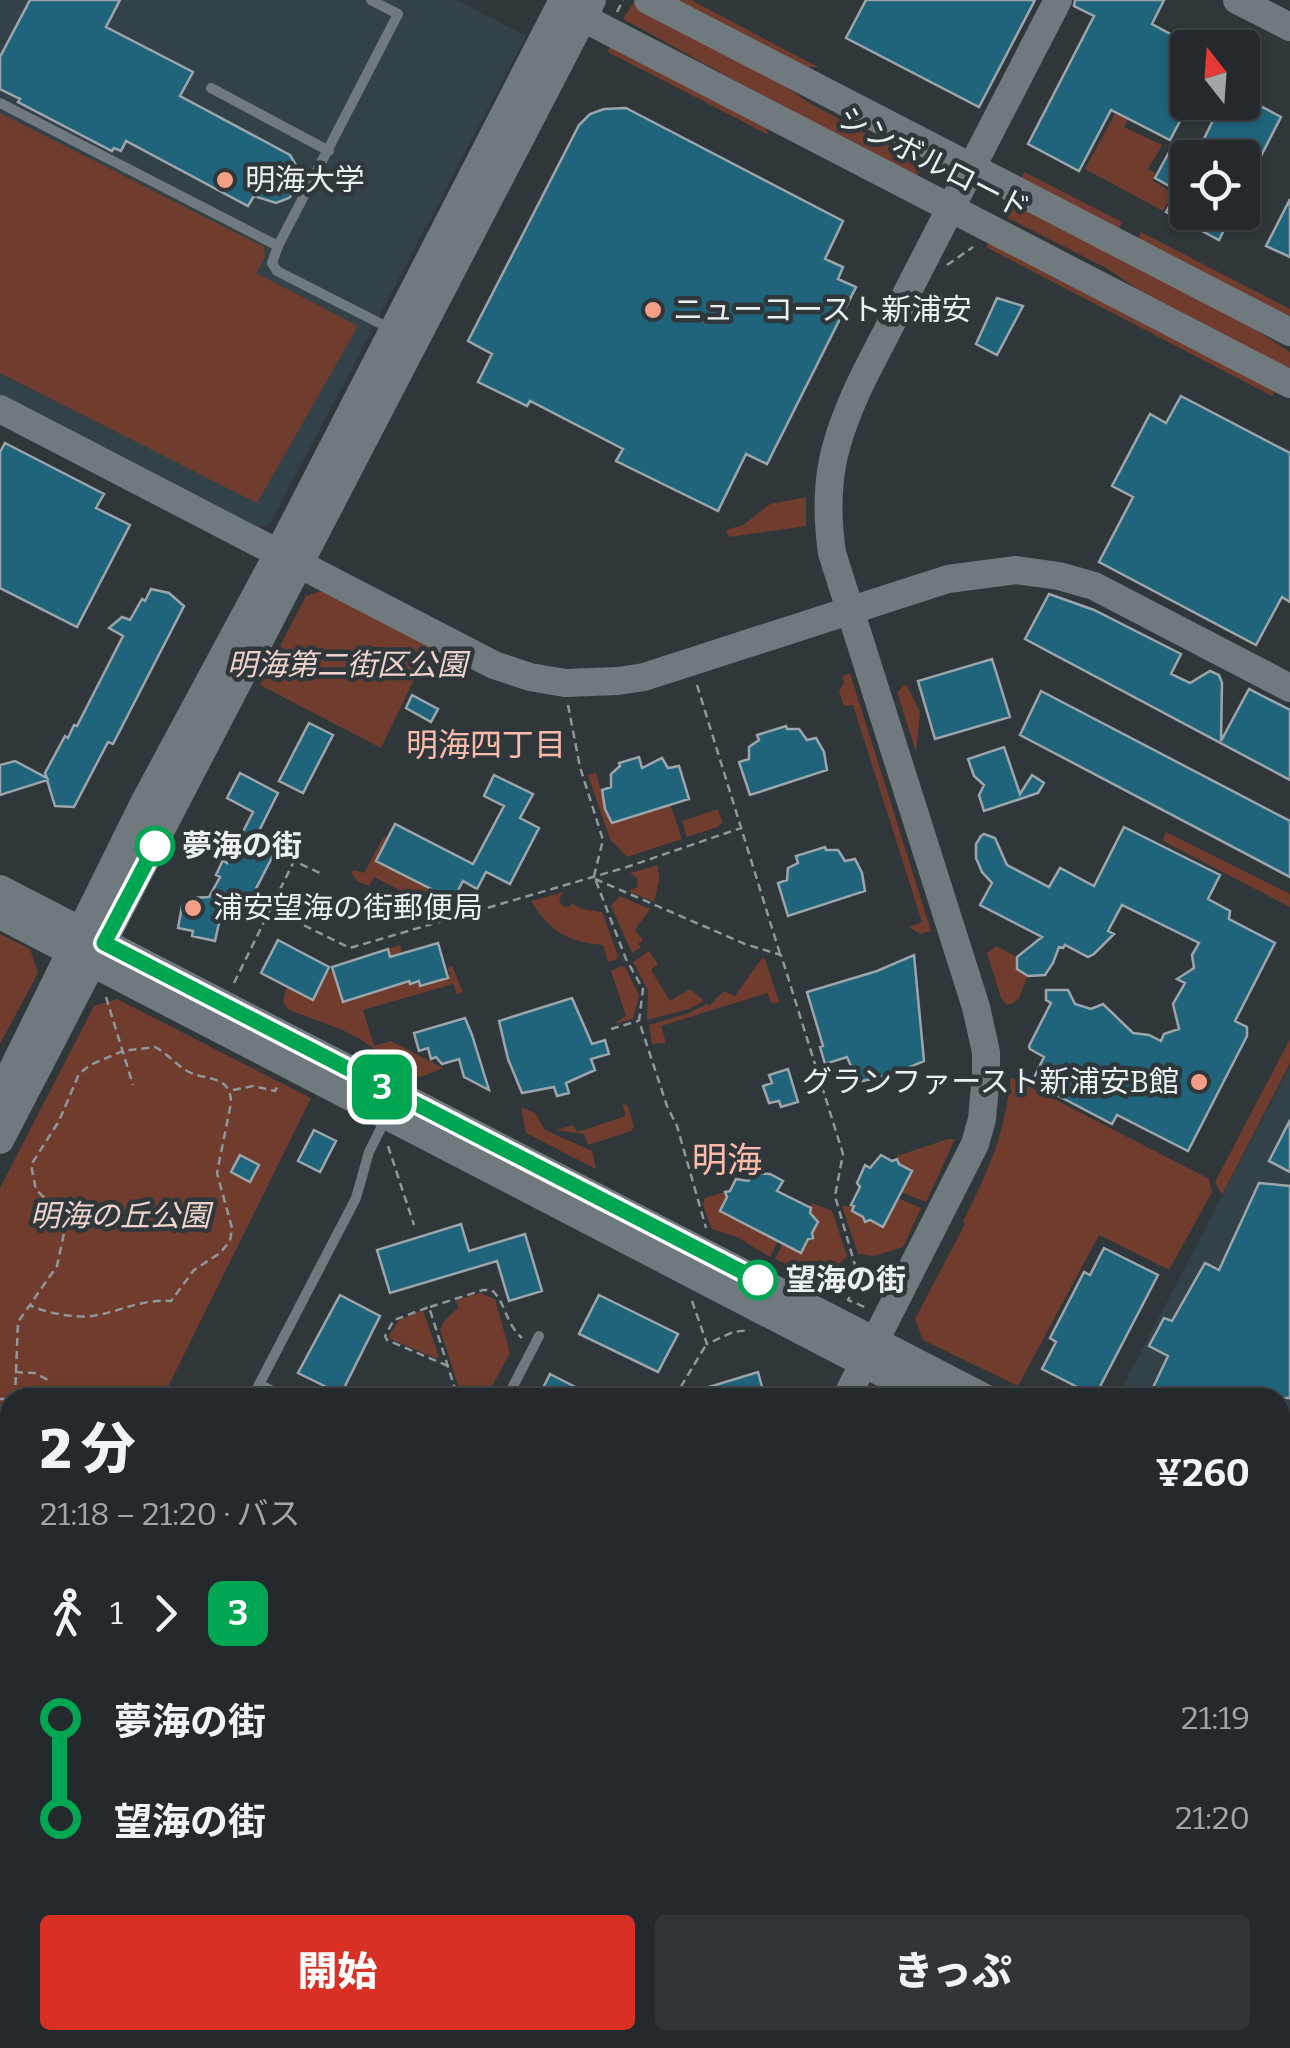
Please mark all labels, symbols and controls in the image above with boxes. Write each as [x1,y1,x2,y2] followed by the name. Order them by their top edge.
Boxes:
[1170,30,1260,120] north arrow
[1170,30,1260,230] map controls
[832,99,1036,227] street label: シンボルロード
[1170,140,1260,230] button: locate
[245,162,365,198] place label: 明海大学
[214,169,236,191] marker: 明海大学
[673,292,972,328] place label: ニューコースト新浦安
[642,299,664,321] marker: ニューコースト新浦安
[227,647,471,683] park label: 明海第二街区公園
[406,726,566,764] district label: 明海四丁目
[136,827,174,865] marker: 夢海の街
[182,828,302,864] place label: 夢海の街
[213,890,483,926] place label: 浦安望海の街郵便局
[182,897,204,919] marker: 浦安望海の街郵便局
[350,1054,414,1120] line badge: 3
[802,1064,1179,1100] place label: グランファースト新浦安B館
[372,1066,392,1108] text: 3
[1188,1071,1210,1093] marker: グランファースト新浦安B館
[692,1139,762,1181] district label: 明海
[30,1198,214,1234] park label: 明海の丘公園
[739,1261,777,1299] marker: 望海の街
[786,1262,906,1298] place label: 望海の街
[40,1417,136,1483] text: 2 分
[1156,1450,1250,1496] text: ¥260
[40,1495,301,1533] text: 21:18 – 21:20 · バス
[40,1586,95,1641] icon: walk
[138,1586,193,1641] icon: forward
[228,1592,248,1634] text: 3
[110,1594,123,1632] text: 1
[114,1699,266,1745] text: 夢海の街
[1181,1699,1250,1737] text: 21:19
[114,1799,266,1845] text: 望海の街
[1175,1799,1250,1837] text: 21:20
[40,1915,635,2030] button: 開始
[655,1915,1250,2030] button: きっぷ

